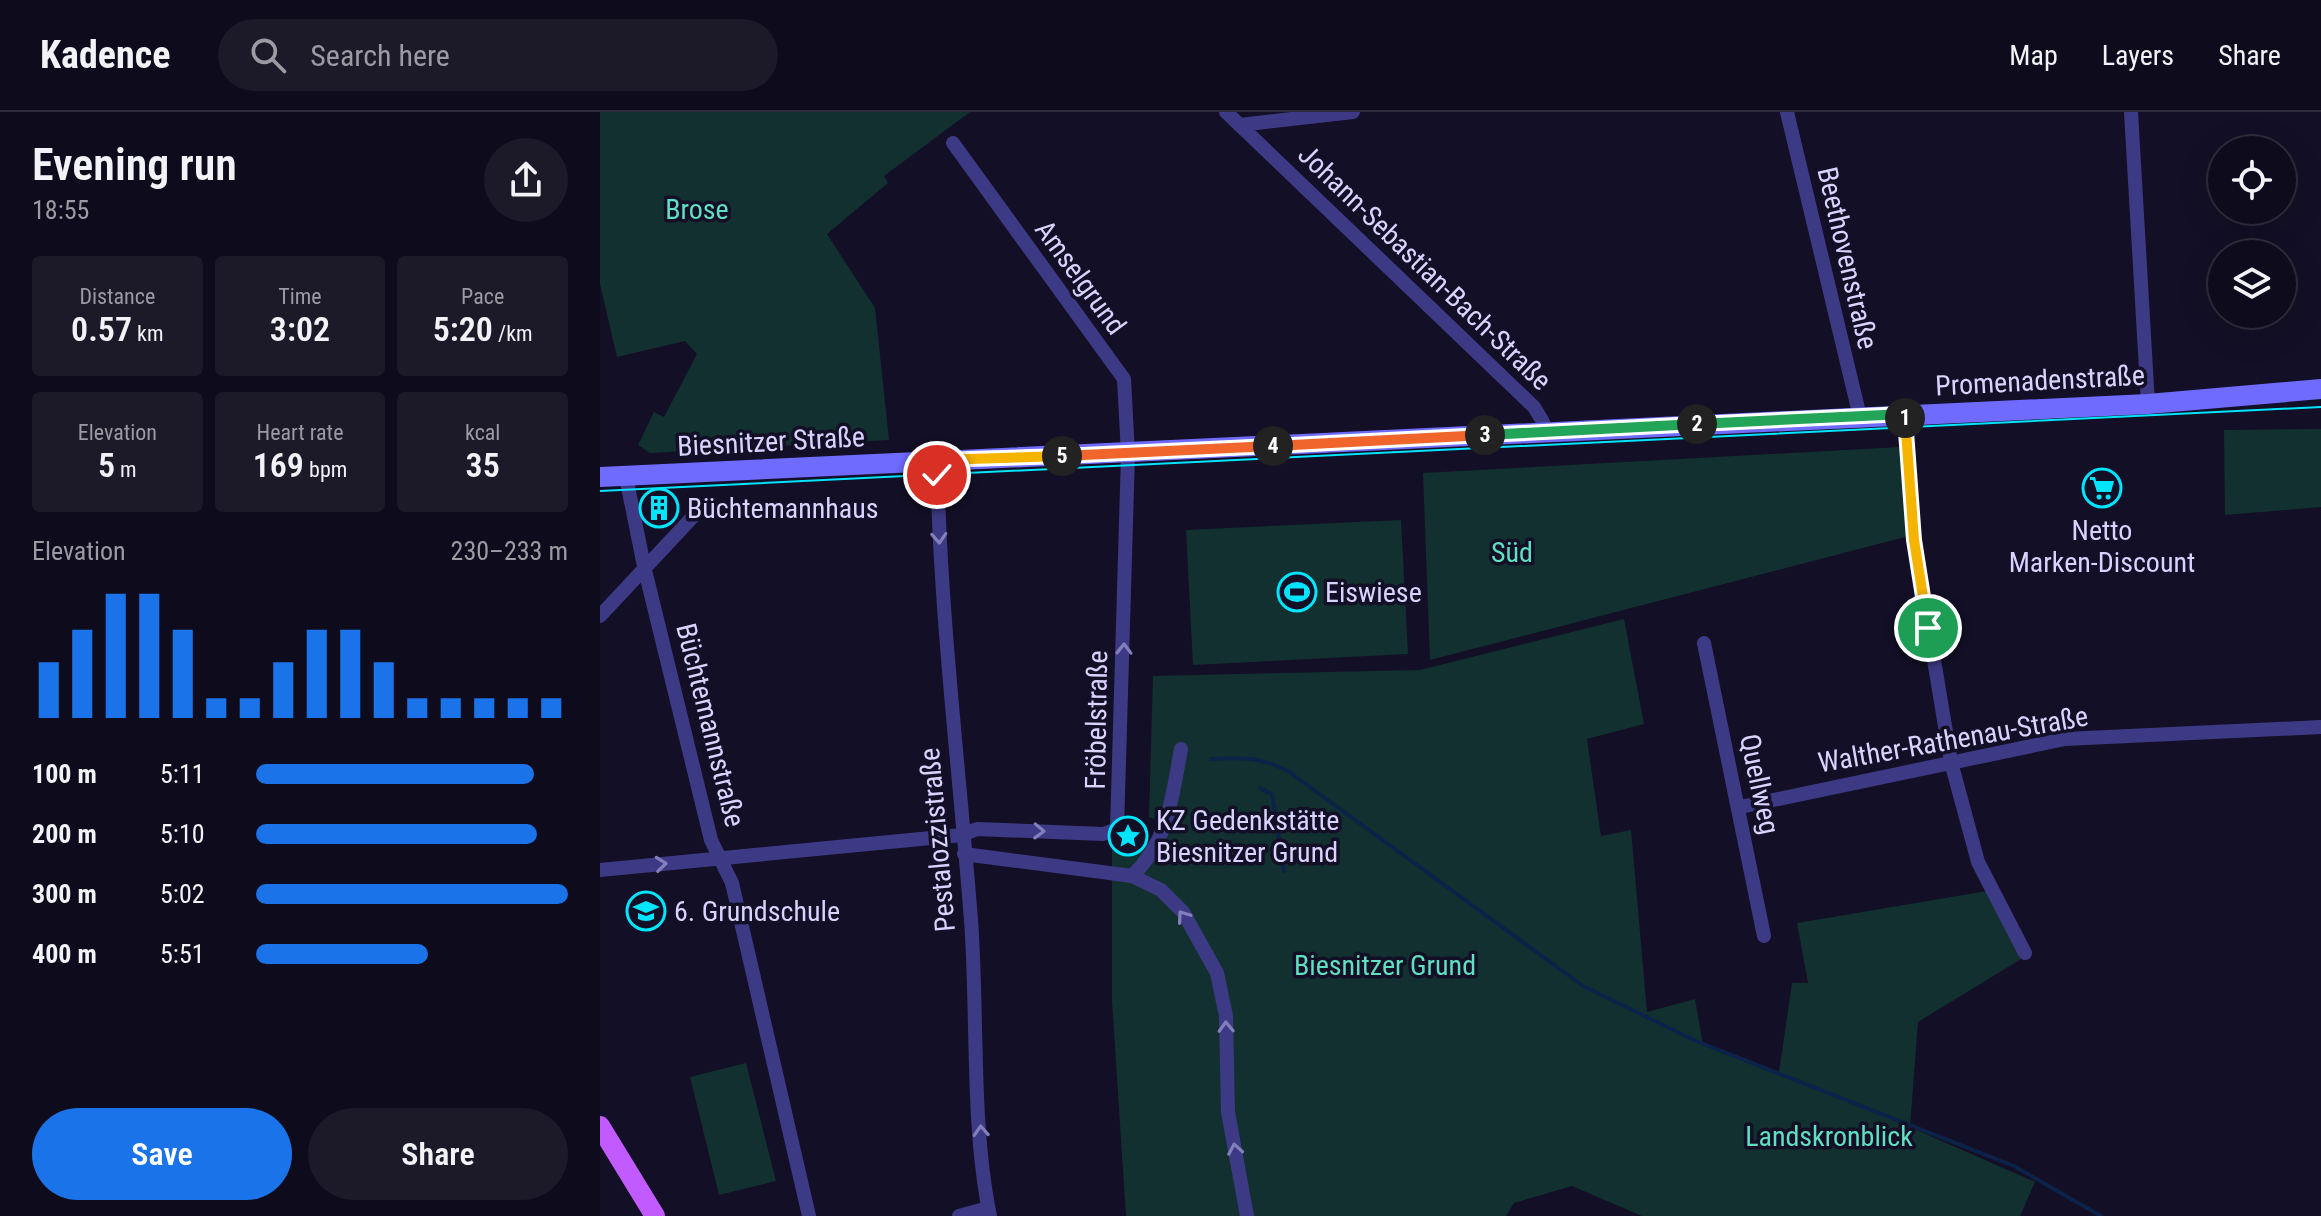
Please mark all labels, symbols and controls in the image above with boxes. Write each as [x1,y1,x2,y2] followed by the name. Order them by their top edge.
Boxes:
[218,19,778,91] search box
[40,33,170,77] text: Kadence
[246,33,290,77] icon: search
[310,38,450,73] text: Search here
[2009,39,2058,72] text: Map
[2102,39,2174,72] text: Layers
[2218,39,2281,72] text: Share
[2208,136,2296,328] map controls
[2208,136,2296,224] button: locate
[484,138,568,222] button: share
[1291,138,1558,397] street label: Johann-Sebastian-Bach-Straße
[32,139,237,191] text: Evening run
[1811,164,1884,352] street label: Beethovenstraße
[665,193,729,226] park label: Brose
[32,195,89,225] text: 18:55
[1028,214,1133,341] street label: Amselgrund
[2208,240,2296,328] button: layers
[79,284,155,309] text: Distance
[278,284,322,309] text: Time
[461,284,504,309] text: Pace
[71,309,132,349] text: 0.57
[270,309,330,349] text: 3:02
[433,309,493,349] text: 5:20
[132,321,164,346] text: km
[493,321,533,346] text: /km
[1934,359,2146,402] street label: Promenadenstraße
[1885,398,1925,438] pin: 1
[1677,404,1717,444] pin: 2
[1899,405,1911,430] text: 1
[1691,411,1703,436] text: 2
[1465,415,1505,455] pin: 3
[78,420,157,445] text: Elevation
[257,420,343,445] text: Heart rate
[465,420,500,445] text: kcal
[676,420,866,463] street label: Biesnitzer Straße
[1479,422,1491,447] text: 3
[1253,426,1293,466] pin: 4
[1267,433,1279,458] text: 4
[1042,436,1082,476] pin: 5
[903,441,971,509] pin
[1056,443,1068,468] text: 5
[98,445,115,485] text: 5
[253,445,304,485] text: 169
[466,445,500,485] text: 35
[915,453,959,497] icon: check
[115,457,137,482] text: m
[304,457,347,482] text: bpm
[2081,467,2123,509] supermarket icon: Netto Marken-Discount
[638,487,680,529] building icon: Büchtemannhaus
[687,492,879,525] place label: Büchtemannhaus
[2009,514,2195,579] place label: Netto Marken-Discount
[930,532,947,545] one-way arrow
[32,536,126,566] text: Elevation
[451,536,568,566] text: 230–233 m
[1491,536,1533,569] park label: Süd
[1276,571,1318,613] sports icon: Eiswiese
[1325,576,1422,609] place label: Eiswiese
[1894,594,1962,662] pin
[1906,606,1950,650] icon: arrive
[669,620,752,830] street label: Büchtemannstraße
[1115,642,1132,655] one-way arrow
[1079,650,1114,790] street label: Fröbelstraße
[1815,699,2091,780] street label: Walther-Rathenau-Straße
[1733,731,1786,837] street label: Quellweg
[913,747,962,933] street label: Pestalozzistraße
[32,759,97,789] text: 100 m
[160,759,205,789] text: 5:11
[1156,804,1339,869] place label: KZ Gedenkstätte Biesnitzer Grund
[1107,815,1149,857] place icon: KZ Gedenkstätte Biesnitzer Grund
[32,819,97,849] text: 200 m
[160,819,205,849] text: 5:10
[1033,823,1046,840] one-way arrow
[655,856,668,873] one-way arrow
[32,879,97,909] text: 300 m
[160,879,205,909] text: 5:02
[625,890,667,932] school or university icon: 6. Grundschule
[674,895,840,928] place label: 6. Grundschule
[1178,910,1193,924] one-way arrow
[32,939,97,969] text: 400 m
[160,939,205,969] text: 5:51
[1294,949,1476,982] park label: Biesnitzer Grund
[1218,1020,1235,1033] one-way arrow
[32,1108,292,1200] button: Save
[308,1108,568,1200] button: Share
[1745,1120,1913,1153] park label: Landskronblick
[973,1124,990,1137] one-way arrow
[1227,1142,1244,1156] one-way arrow

